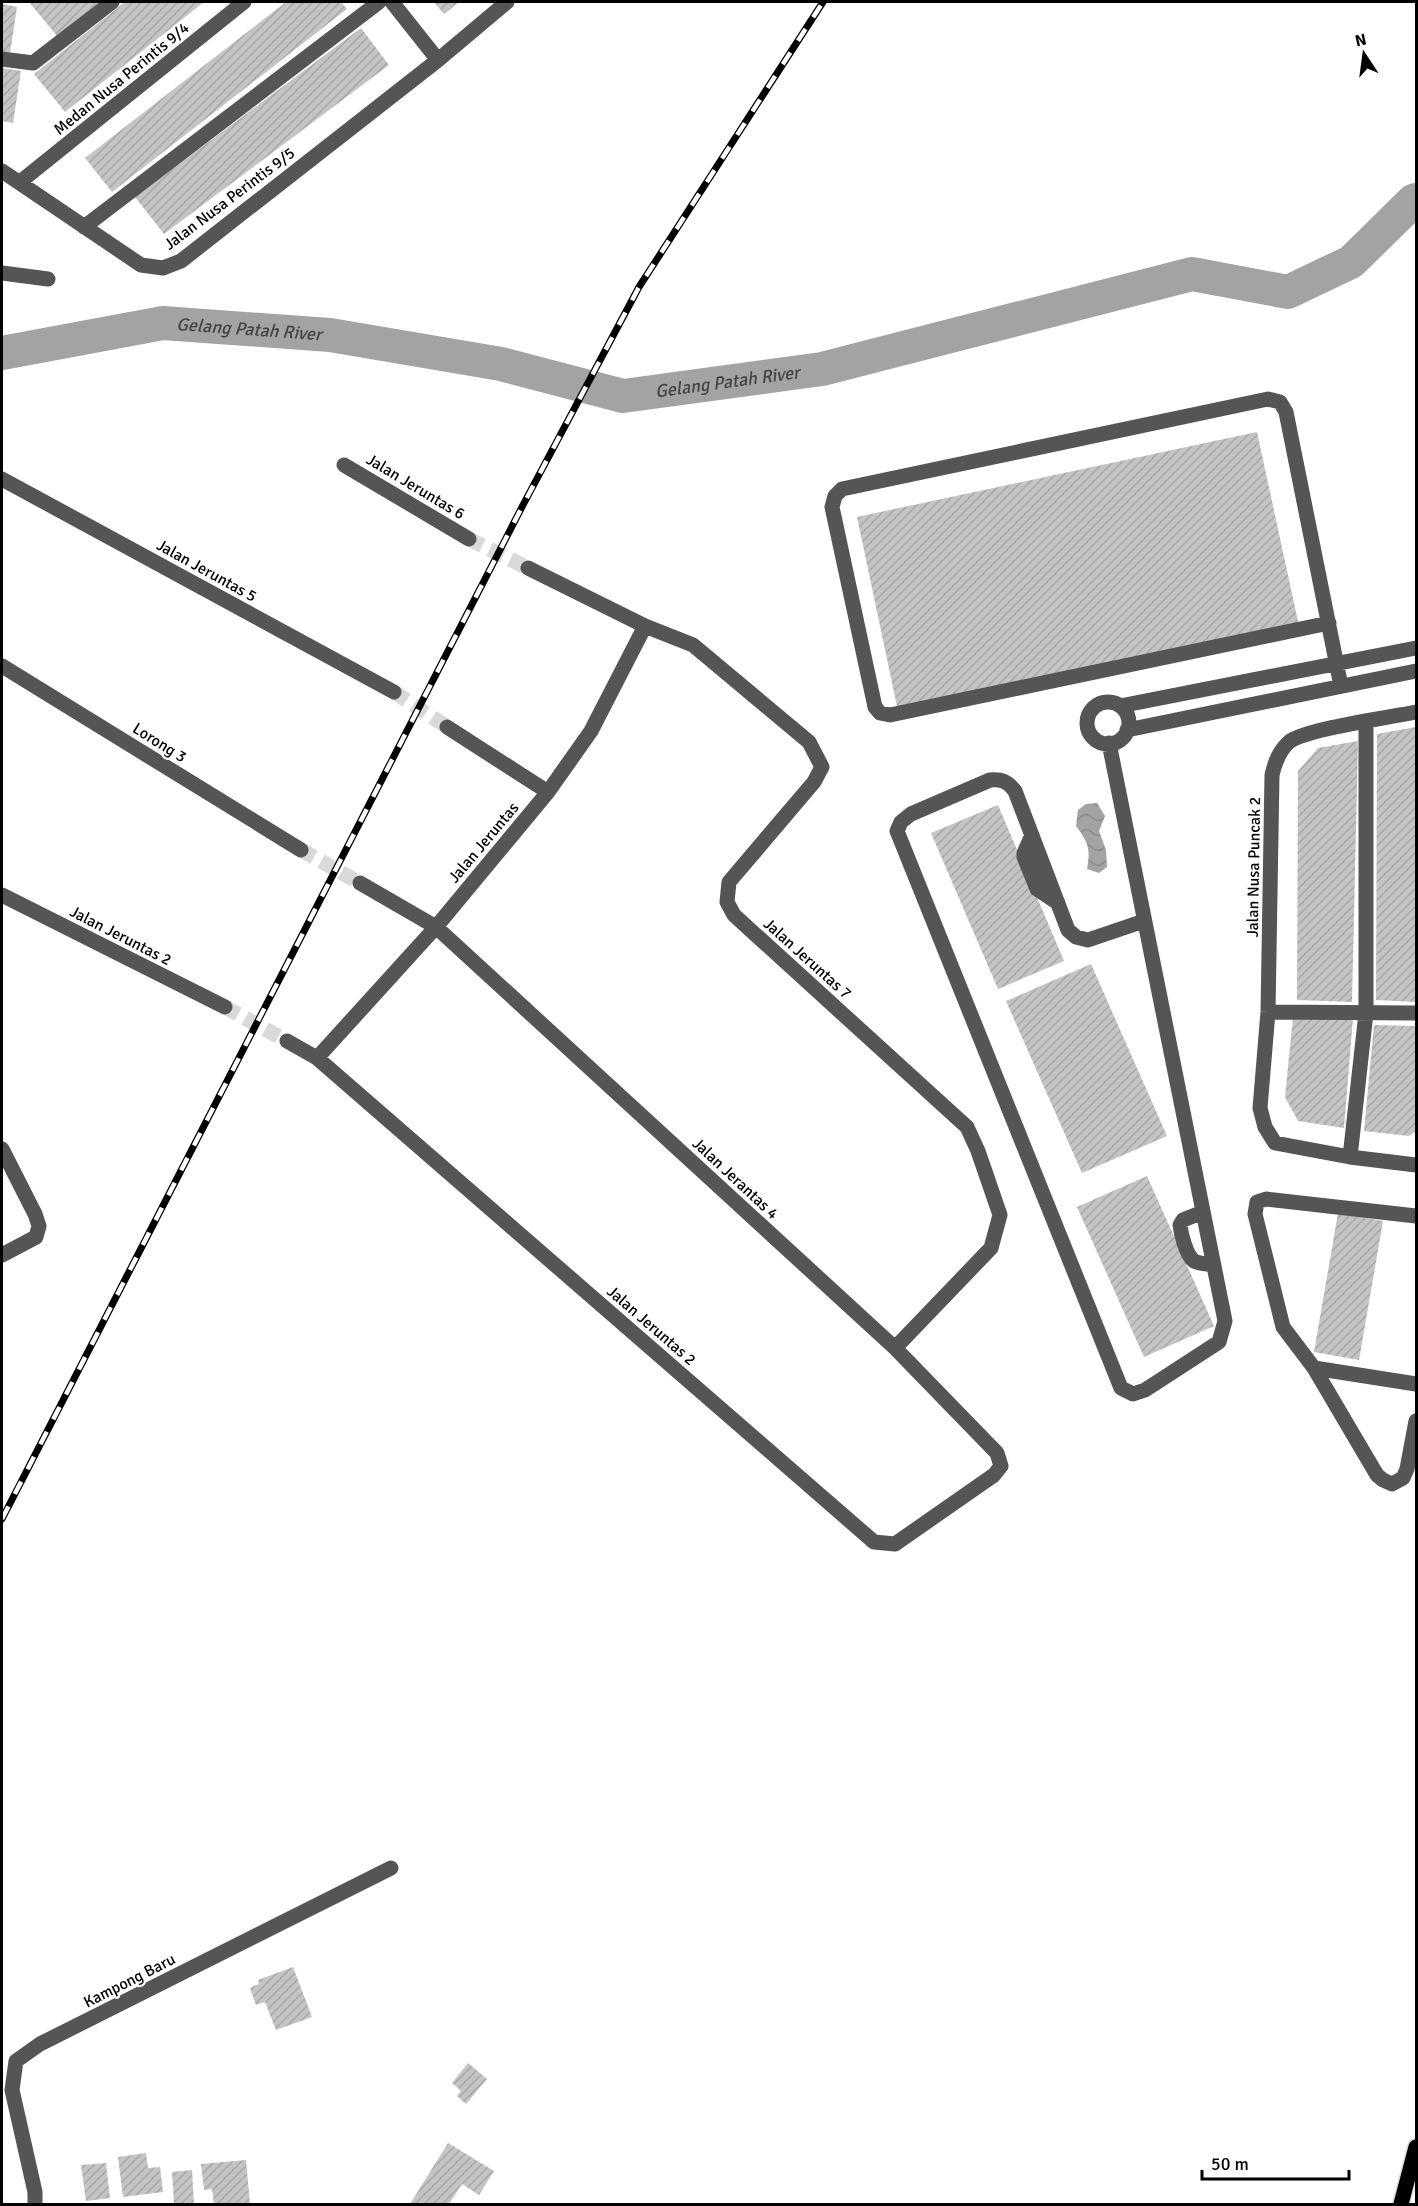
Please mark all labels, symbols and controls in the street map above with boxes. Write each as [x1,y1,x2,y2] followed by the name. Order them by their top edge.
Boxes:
[50,18,194,140] street label: Medan Nusa Perintis 9/4
[1334,24,1394,84] north arrow
[1353,29,1369,51] text: N
[160,143,299,255] street label: Jalan Nusa Perintis 9/5
[176,313,325,346] water label: Gelang Patah River
[654,361,803,403] water label: Gelang Patah River
[363,450,468,524] street label: Jalan Jeruntas 6
[153,535,260,607] street label: Jalan Jeruntas 5
[129,719,190,767] street label: Lorong 3
[1243,797,1265,937] street label: Jalan Nusa Puncak 2
[444,798,523,887] street label: Jalan Jeruntas
[66,902,175,970] street label: Jalan Jeruntas 2
[759,914,855,1003] street label: Jalan Jeruntas 7
[688,1134,783,1224] street label: Jalan Jerantas 4
[603,1282,700,1370] street label: Jalan Jeruntas 2
[80,1949,179,2013] street label: Kampong Baru
[1202,2143,1349,2181] scale bar
[1211,2153,1249,2175] text: 50 m

